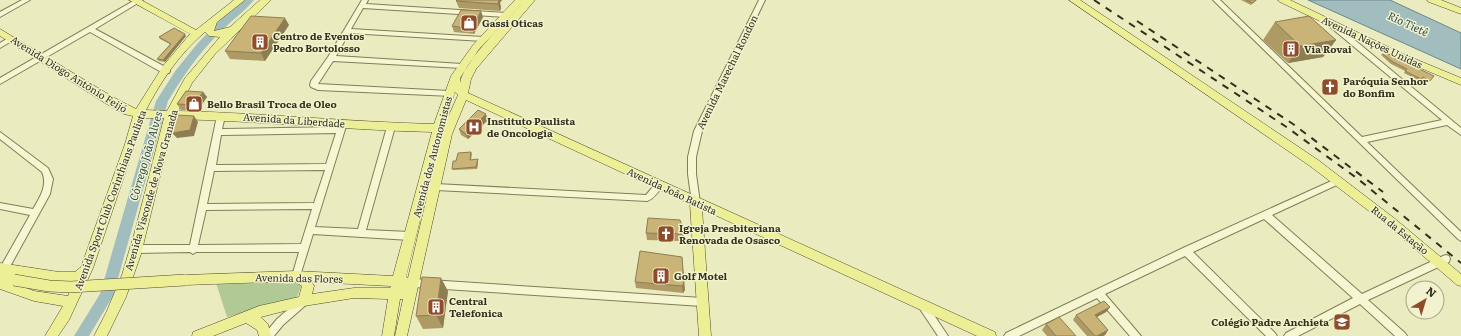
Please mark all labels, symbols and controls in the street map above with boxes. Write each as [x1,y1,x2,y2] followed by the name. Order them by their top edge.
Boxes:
[1385,7,1431,40] water label: Rio Tietê
[692,12,761,131] street label: Avenida Marechal Rondon
[1319,12,1426,72] street label: Avenida Nações Unidas
[459,13,479,33] shop icon: Gassi Oticas
[482,15,543,30] place label: Gassi Oticas
[273,28,364,55] place label: Centro de Eventos Pedro Bortolosso
[8,31,131,116] street label: Avenida Diogo Antônio Feijó
[250,32,270,52] building icon: Centro de Eventos Pedro Bortolosso
[1281,39,1301,59] building icon: Via Rovai
[1304,41,1352,56] place label: Via Rovai
[1343,73,1429,100] place label: Paróquia Senhor do Bonfim
[1320,77,1340,97] church icon: Paróquia Senhor do Bonfim
[184,94,204,114] shop icon: Bello Brasil Troca de Oleo
[408,94,455,219] street label: Avenida dos Autonomistas
[207,96,337,111] place label: Bello Brasil Troca de Oleo
[70,107,149,292] street label: Avenida Sport Club Corinthians Paulista
[120,107,181,272] street label: Avenida Visconde de Nova Granada
[243,108,346,131] street label: Avenida da Liberdade
[125,109,166,202] water label: Córrego João Alves
[487,113,575,140] place label: Instituto Paulista de Oncologia
[464,117,484,137] hospital icon: Instituto Paulista de Oncologia
[625,163,720,218] street label: Avenida João Batista
[1368,202,1432,258] street label: Rua da Estação
[679,220,781,247] place label: Igreja Presbiteriana Renovada de Osasco
[656,224,676,244] church icon: Igreja Presbiteriana Renovada de Osasco
[651,266,671,286] building icon: Golf Motel
[674,268,728,283] place label: Golf Motel
[255,269,343,286] street label: Avenida das Flores
[1405,280,1445,320] north arrow
[1423,282,1440,300] text: N
[449,293,503,320] place label: Central Telefonica
[426,297,446,317] building icon: Central Telefonica
[1332,312,1352,332] school or university icon: Colégio Padre Anchieta
[1211,314,1329,329] place label: Colégio Padre Anchieta

